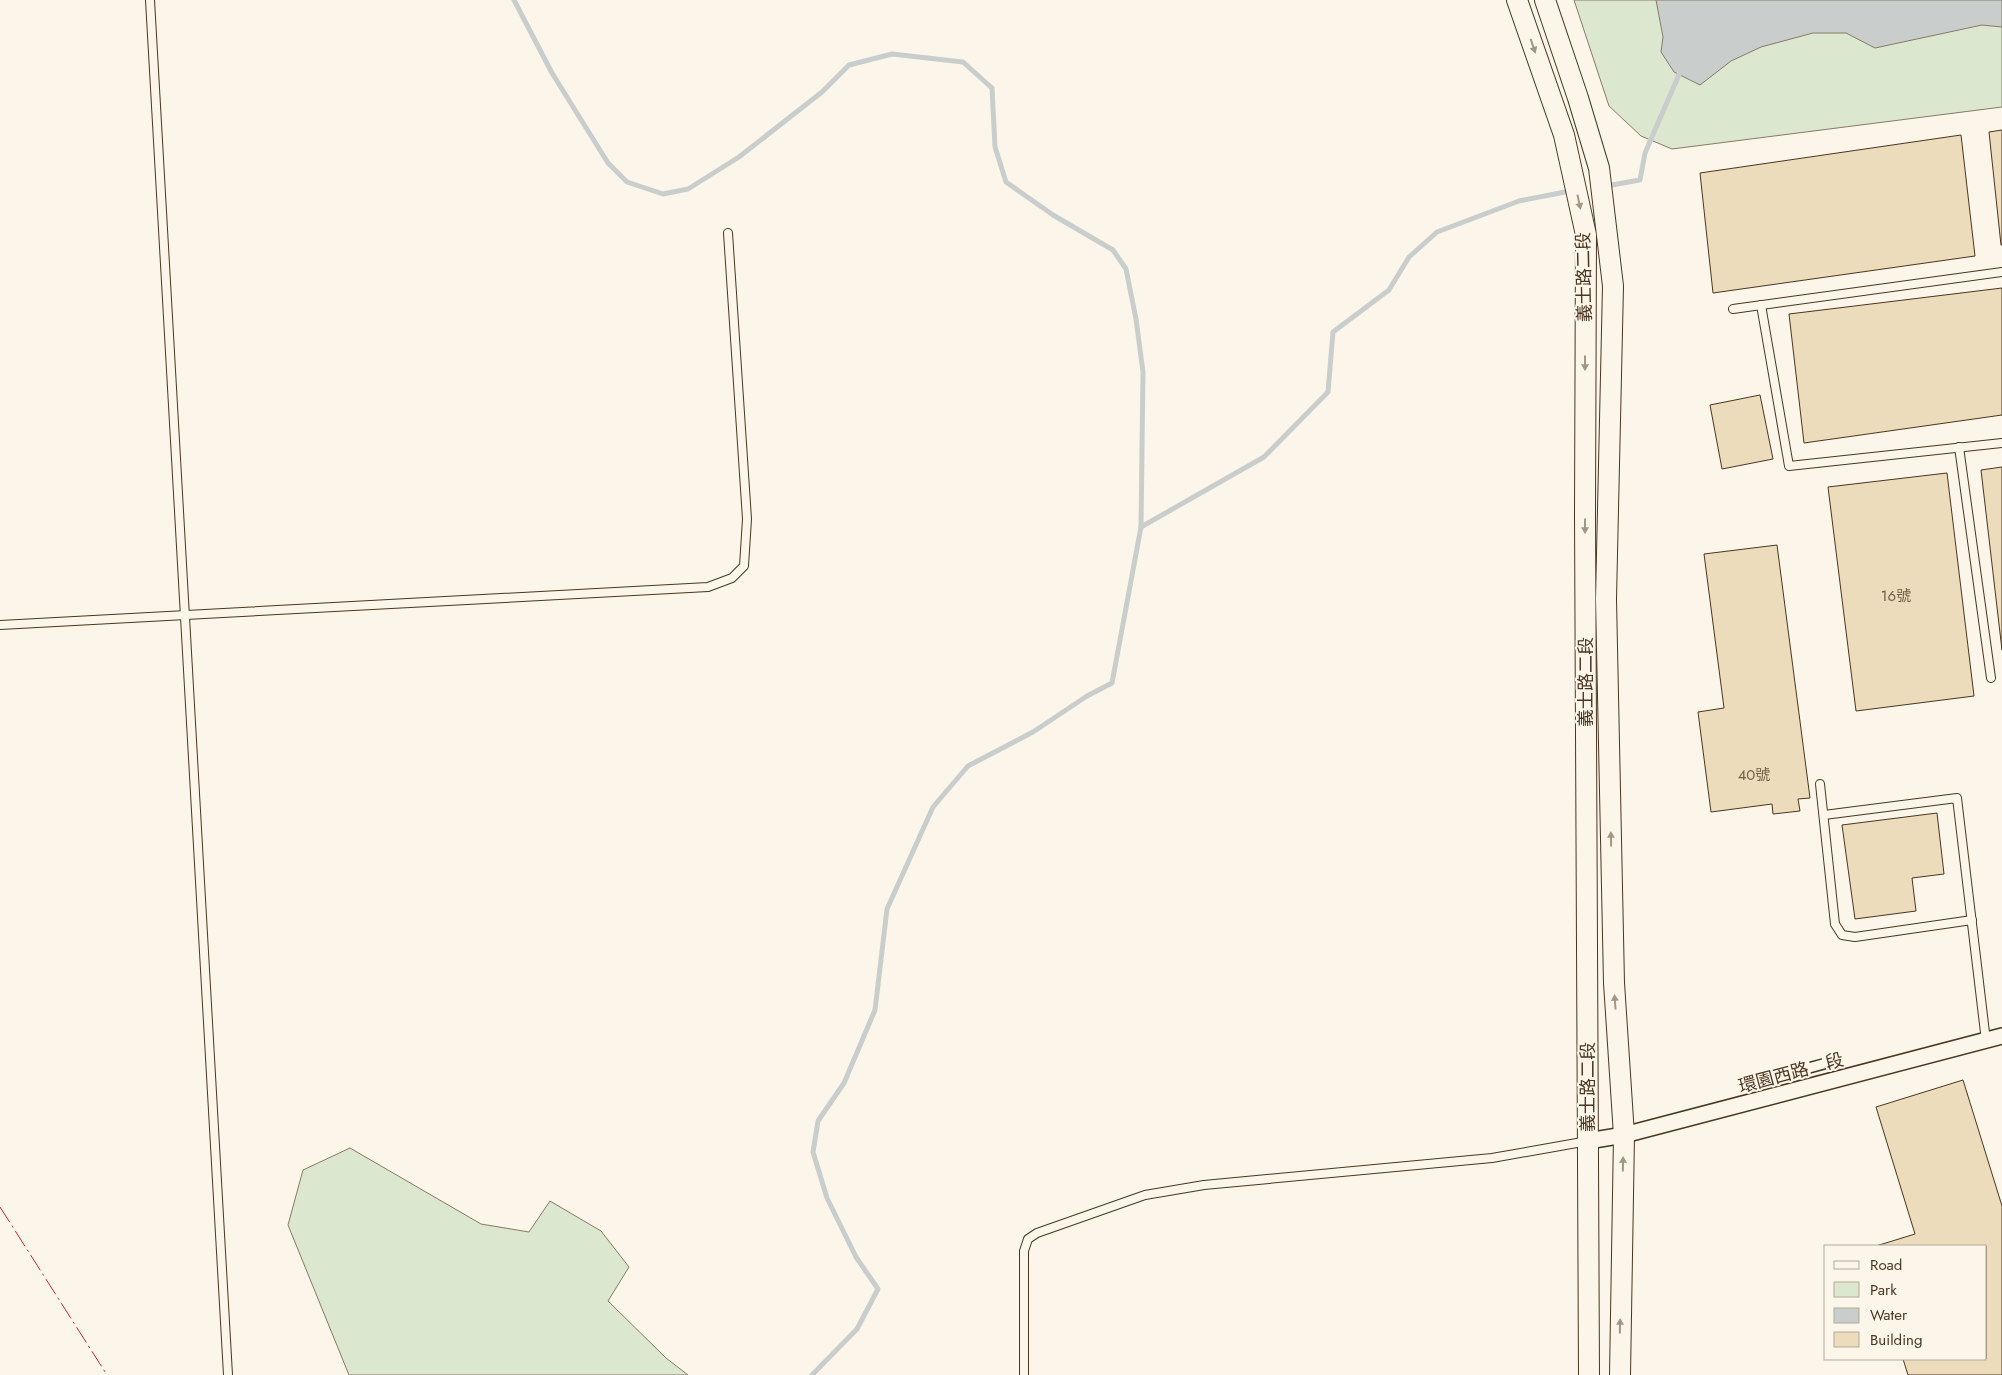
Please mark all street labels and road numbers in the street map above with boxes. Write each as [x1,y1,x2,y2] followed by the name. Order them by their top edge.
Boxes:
[1570,232,1598,322] street label: 義士路二段
[1573,637,1599,727] street label: 義士路二段
[1575,1042,1601,1132] street label: 義士路二段
[1735,1046,1847,1100] street label: 環園西路二段

